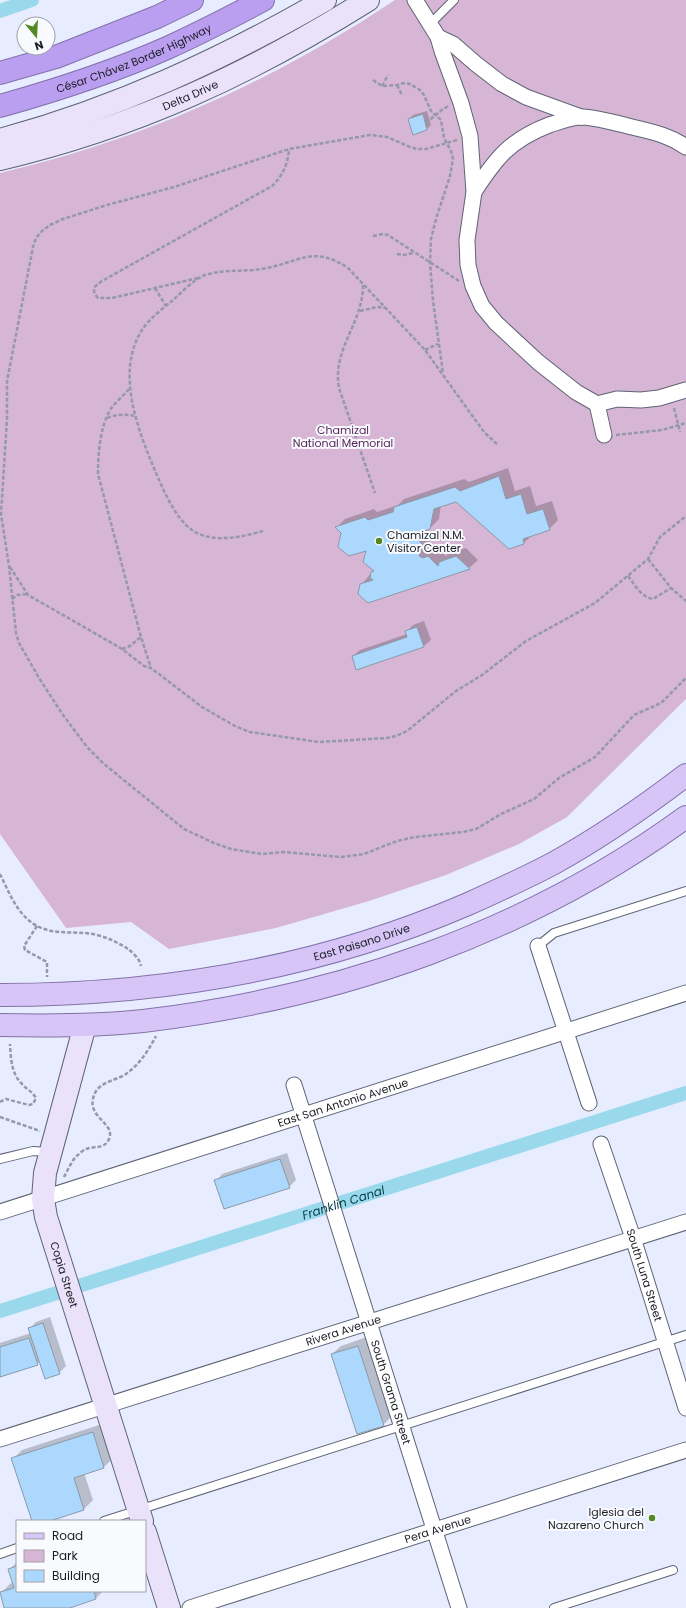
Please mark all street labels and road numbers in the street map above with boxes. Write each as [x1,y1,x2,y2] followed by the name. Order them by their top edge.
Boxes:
[54,20,215,97] street label: César Chávez Border Highway
[160,76,221,114] street label: Delta Drive
[312,920,412,965] street label: East Paisano Drive
[276,1074,410,1131] street label: East San Antonio Avenue
[622,1227,666,1323] street label: South Luna Street
[46,1240,82,1310] street label: Copia Street
[304,1311,383,1350] street label: Rivera Avenue
[367,1338,415,1446] street label: South Grama Street
[402,1511,473,1547] street label: Pera Avenue

